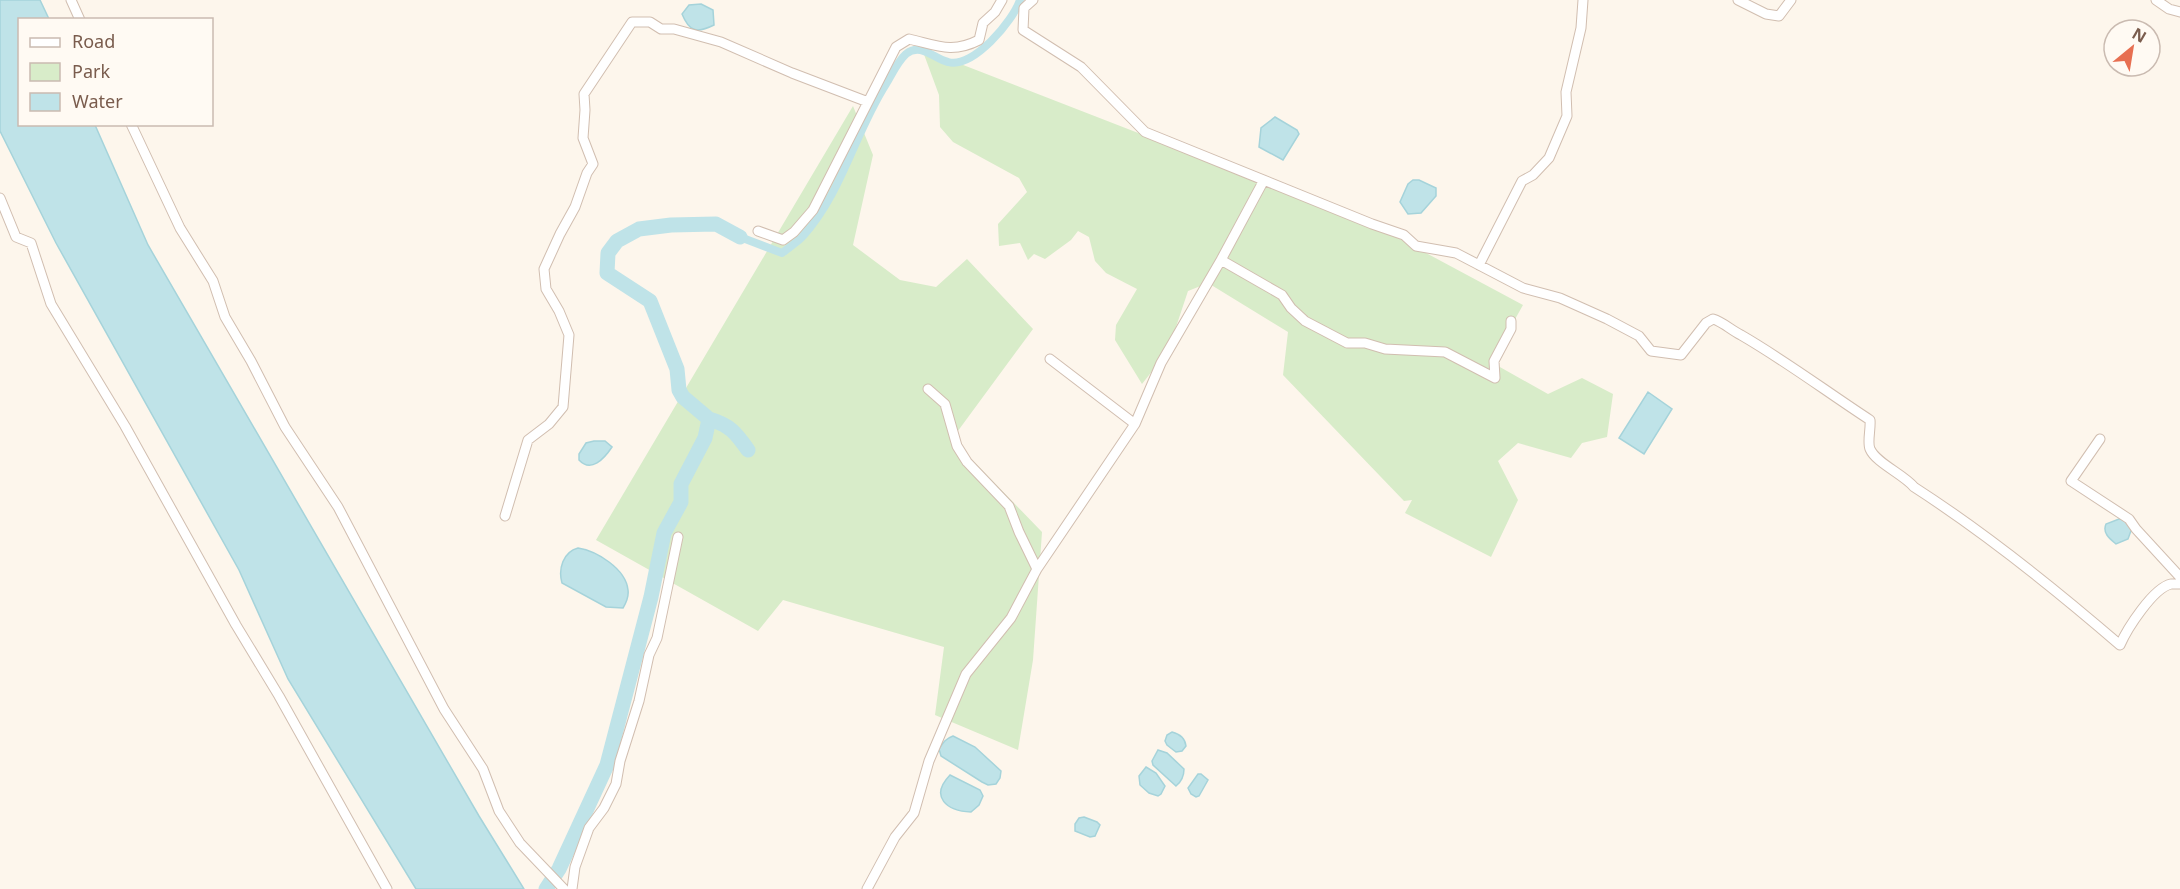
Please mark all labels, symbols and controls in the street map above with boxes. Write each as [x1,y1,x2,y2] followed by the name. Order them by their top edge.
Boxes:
[18,18,213,126] legend
[2102,18,2162,78] north arrow
[2128,22,2151,48] text: N
[72,29,115,53] text: Road
[72,59,110,83] text: Park
[72,89,123,113] text: Water

